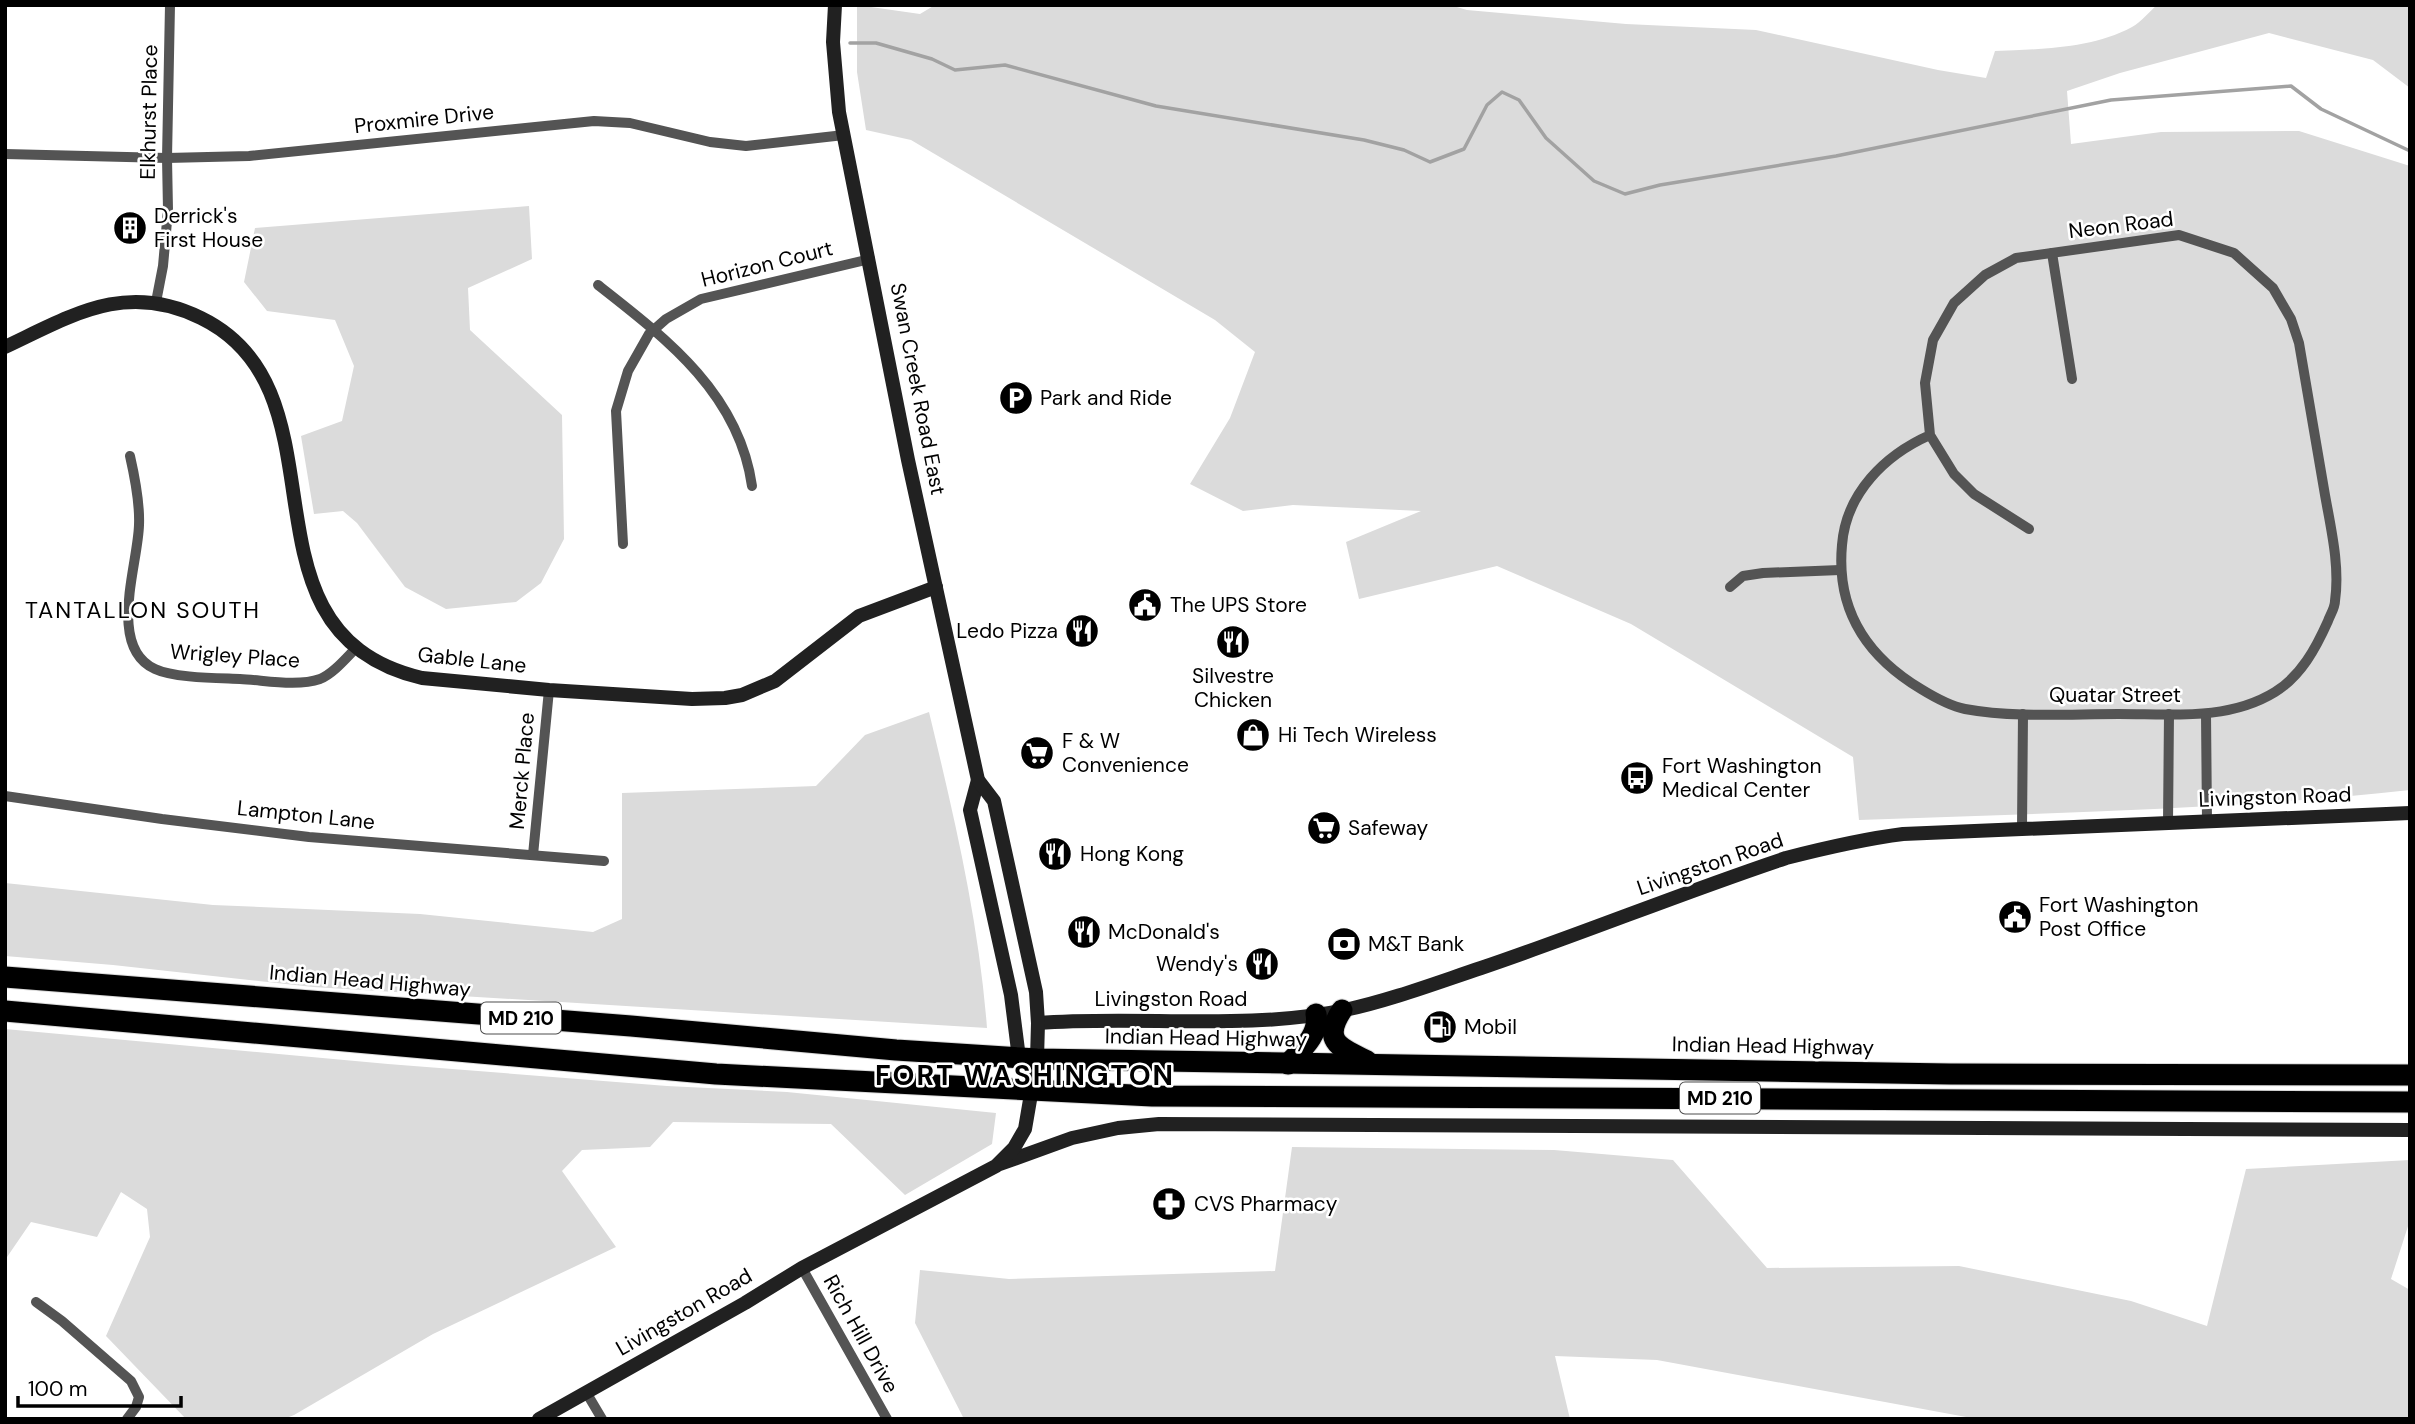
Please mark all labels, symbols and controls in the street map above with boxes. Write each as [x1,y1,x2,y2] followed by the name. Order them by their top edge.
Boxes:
[134,44,164,180] street label: Elkhurst Place
[353,98,495,140] street label: Proxmire Drive
[154,202,263,254] place label: Derrick's First House
[2067,205,2175,245] street label: Neon Road
[111,209,149,247] building icon: Derrick's First House
[698,234,836,294] street label: Horizon Court
[884,281,952,497] street label: Swan Creek Road East
[997,379,1035,417] parking icon: Park and Ride
[1040,384,1172,412] place label: Park and Ride
[1126,586,1164,624] public building icon: The UPS Store
[1170,591,1307,619] place label: The UPS Store
[25,595,261,625] district label: TANTALLON SOUTH
[1063,612,1101,650] restaurant icon: Ledo Pizza
[956,617,1058,645] place label: Ledo Pizza
[1214,623,1252,661] restaurant icon: Silvestre Chicken
[169,637,301,675] street label: Wrigley Place
[416,640,528,680] street label: Gable Lane
[1192,662,1274,714] place label: Silvestre Chicken
[2049,681,2181,709] street label: Quatar Street
[503,711,541,831] street label: Merck Place
[1234,716,1272,754] shop icon: Hi Tech Wireless
[1278,721,1437,749] place label: Hi Tech Wireless
[1062,727,1189,779] place label: F & W Convenience
[1018,734,1056,772] supermarket icon: F & W Convenience
[1662,752,1821,804] place label: Fort Washington Medical Center
[1618,759,1656,797] bus stop icon: Fort Washington Medical Center
[2198,780,2352,814] street label: Livingston Road
[236,794,376,836] street label: Lampton Lane
[1305,809,1343,847] supermarket icon: Safeway
[1348,814,1429,842] place label: Safeway
[1633,826,1787,902] street label: Livingston Road
[1036,835,1074,873] restaurant icon: Hong Kong
[1080,840,1184,868] place label: Hong Kong
[2039,891,2198,943] place label: Fort Washington Post Office
[1996,898,2034,936] public building icon: Fort Washington Post Office
[1065,913,1103,951] restaurant icon: McDonald's
[1108,918,1220,946] place label: McDonald's
[1325,925,1363,963] bank icon: M&T Bank
[1368,930,1465,958] place label: M&T Bank
[1243,945,1281,983] restaurant icon: Wendy's
[1156,950,1238,978] place label: Wendy's
[268,958,472,1004] street label: Indian Head Highway
[1095,985,1247,1013] street label: Livingston Road
[481,1002,561,1034] road number: MD 210
[1421,1008,1459,1046] fuel station icon: Mobil
[1464,1013,1517,1041] place label: Mobil
[1105,1022,1308,1054] street label: Indian Head Highway
[1672,1030,1875,1062] street label: Indian Head Highway
[875,1057,1175,1094] district label: FORT WASHINGTON
[1680,1082,1760,1114] road number: MD 210
[1150,1185,1188,1223] pharmacy icon: CVS Pharmacy
[1194,1190,1338,1218] place label: CVS Pharmacy
[611,1262,757,1362] street label: Livingston Road
[817,1270,905,1398] street label: Rich Hill Drive
[18,1364,180,1408] scale bar
[28,1375,88,1403] text: 100 m

